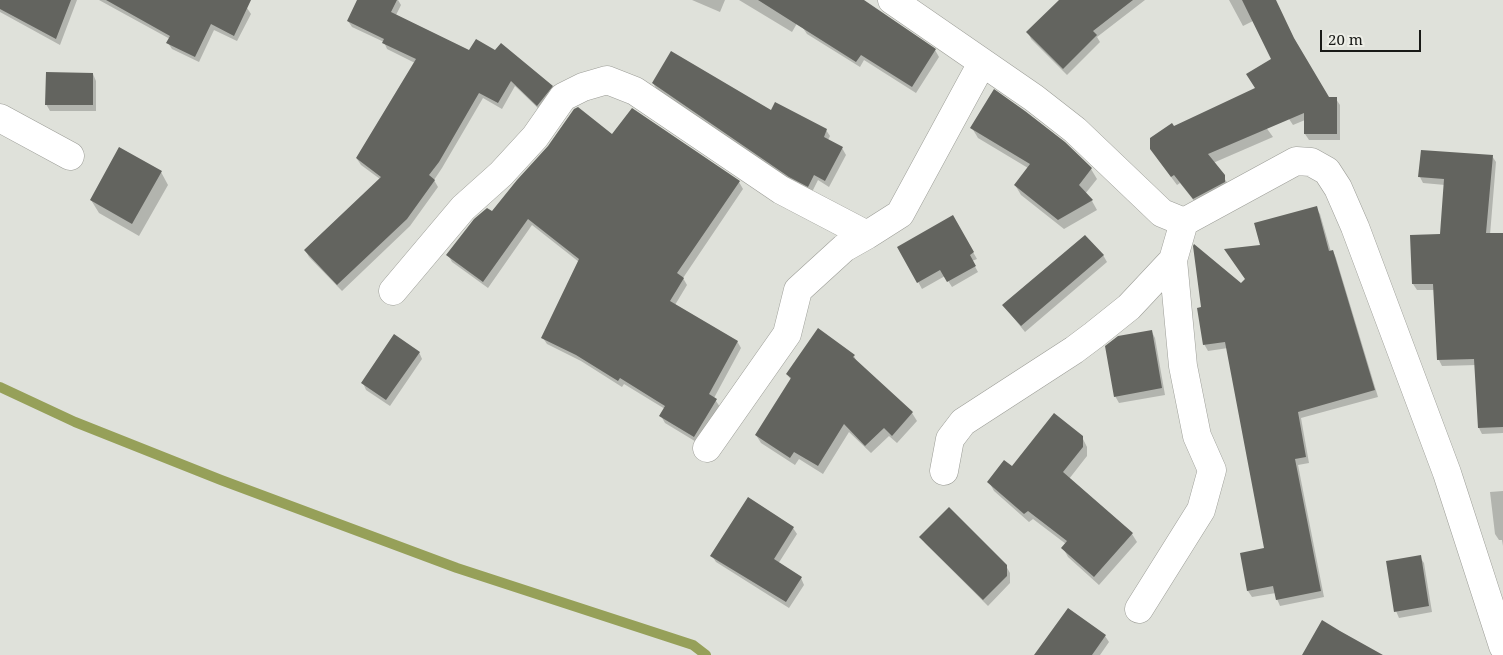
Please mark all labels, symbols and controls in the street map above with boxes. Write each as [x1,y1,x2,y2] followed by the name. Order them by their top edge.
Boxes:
[1323,20,1424,52] scale bar
[1328,29,1363,49] text: 20 m

